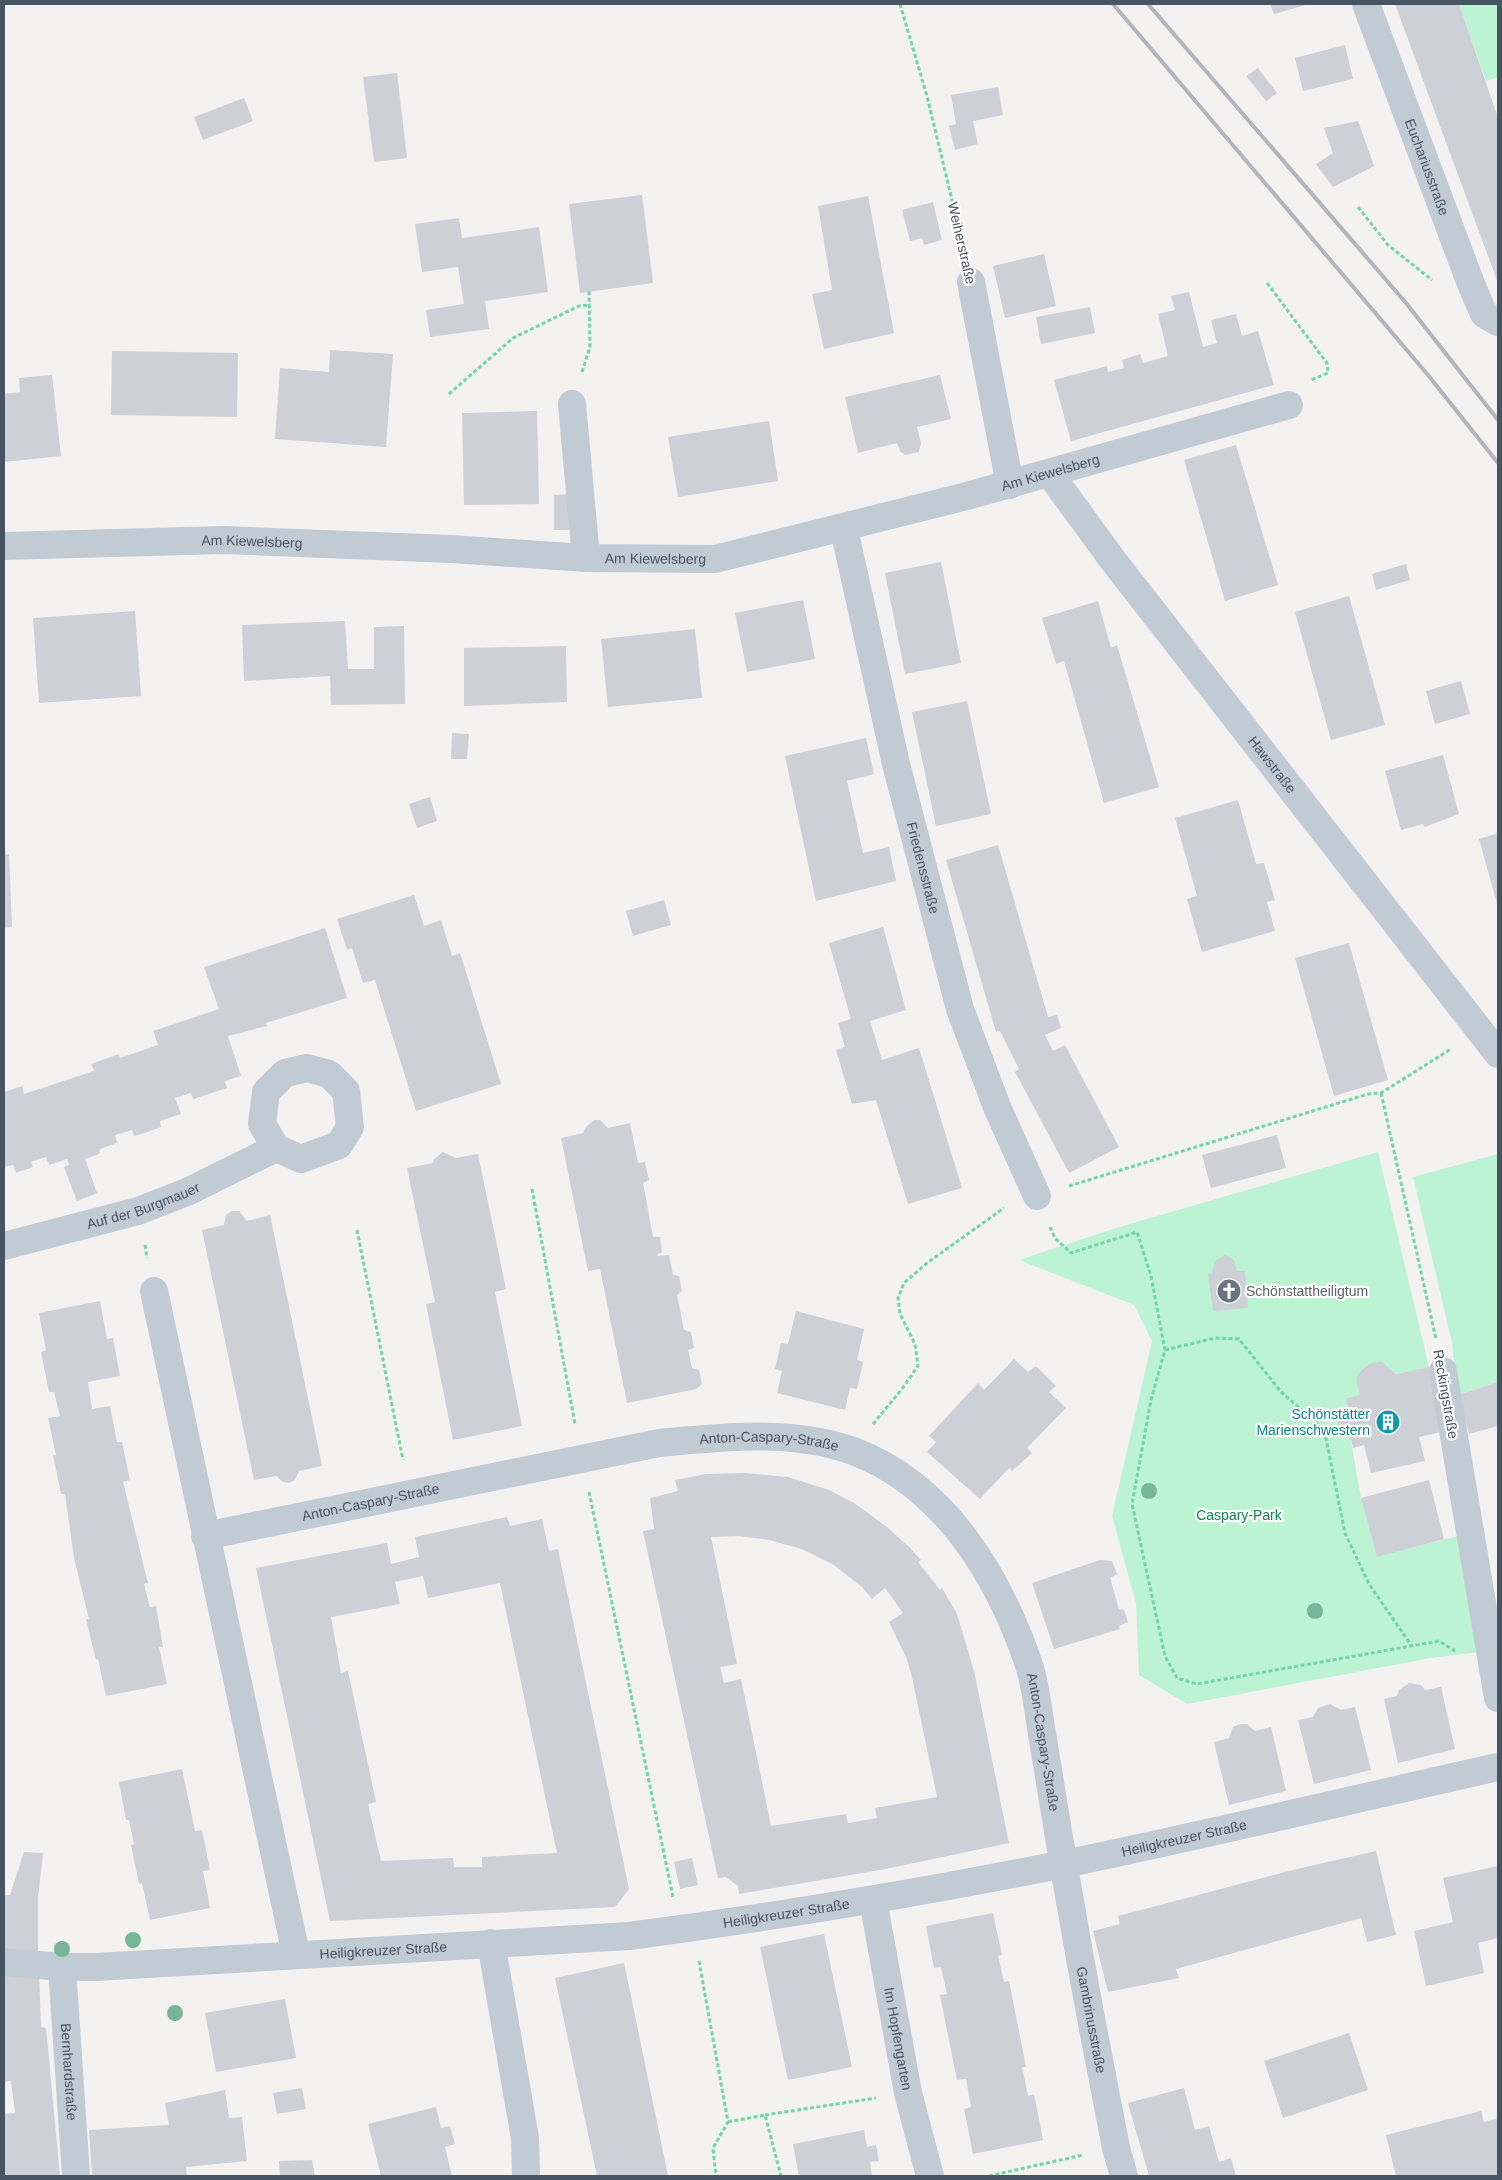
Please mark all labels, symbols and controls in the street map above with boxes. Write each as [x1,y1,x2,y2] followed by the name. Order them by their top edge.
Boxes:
[1402,116,1453,218] street label: Euchariusstraße
[945,200,979,286] street label: Weiherstraße
[1000,451,1101,494] street label: Am Kiewelsberg
[201,532,303,551] street label: Am Kiewelsberg
[605,550,706,567] street label: Am Kiewelsberg
[1245,733,1300,796] street label: Hawstraße
[903,820,943,916] street label: Friedensstraße
[85,1179,203,1232] street label: Auf der Burgmauer
[1216,1278,1242,1304] church icon: Schönstattheiligtum
[1246,1283,1368,1299] place label: Schönstattheiligtum
[1430,1348,1462,1440] street label: Reckingstraße
[1256,1406,1370,1438] place label: Schönstätter Marienschwestern
[1375,1409,1401,1435] building icon: Schönstätter Marienschwestern
[699,1428,841,1454] street label: Anton-Caspary-Straße
[300,1480,441,1524] street label: Anton-Caspary-Straße
[1196,1507,1283,1523] park label: Caspary-Park
[1024,1671,1063,1813] street label: Anton-Caspary-Straße
[1120,1816,1248,1860] street label: Heiligkreuzer Straße
[722,1895,851,1931] street label: Heiligkreuzer Straße
[319,1939,448,1962] street label: Heiligkreuzer Straße
[1074,1965,1109,2075] street label: Gambrinusstraße
[881,1986,915,2092] street label: Im Hopfengarten
[58,2023,80,2121] street label: Bernhardstraße

